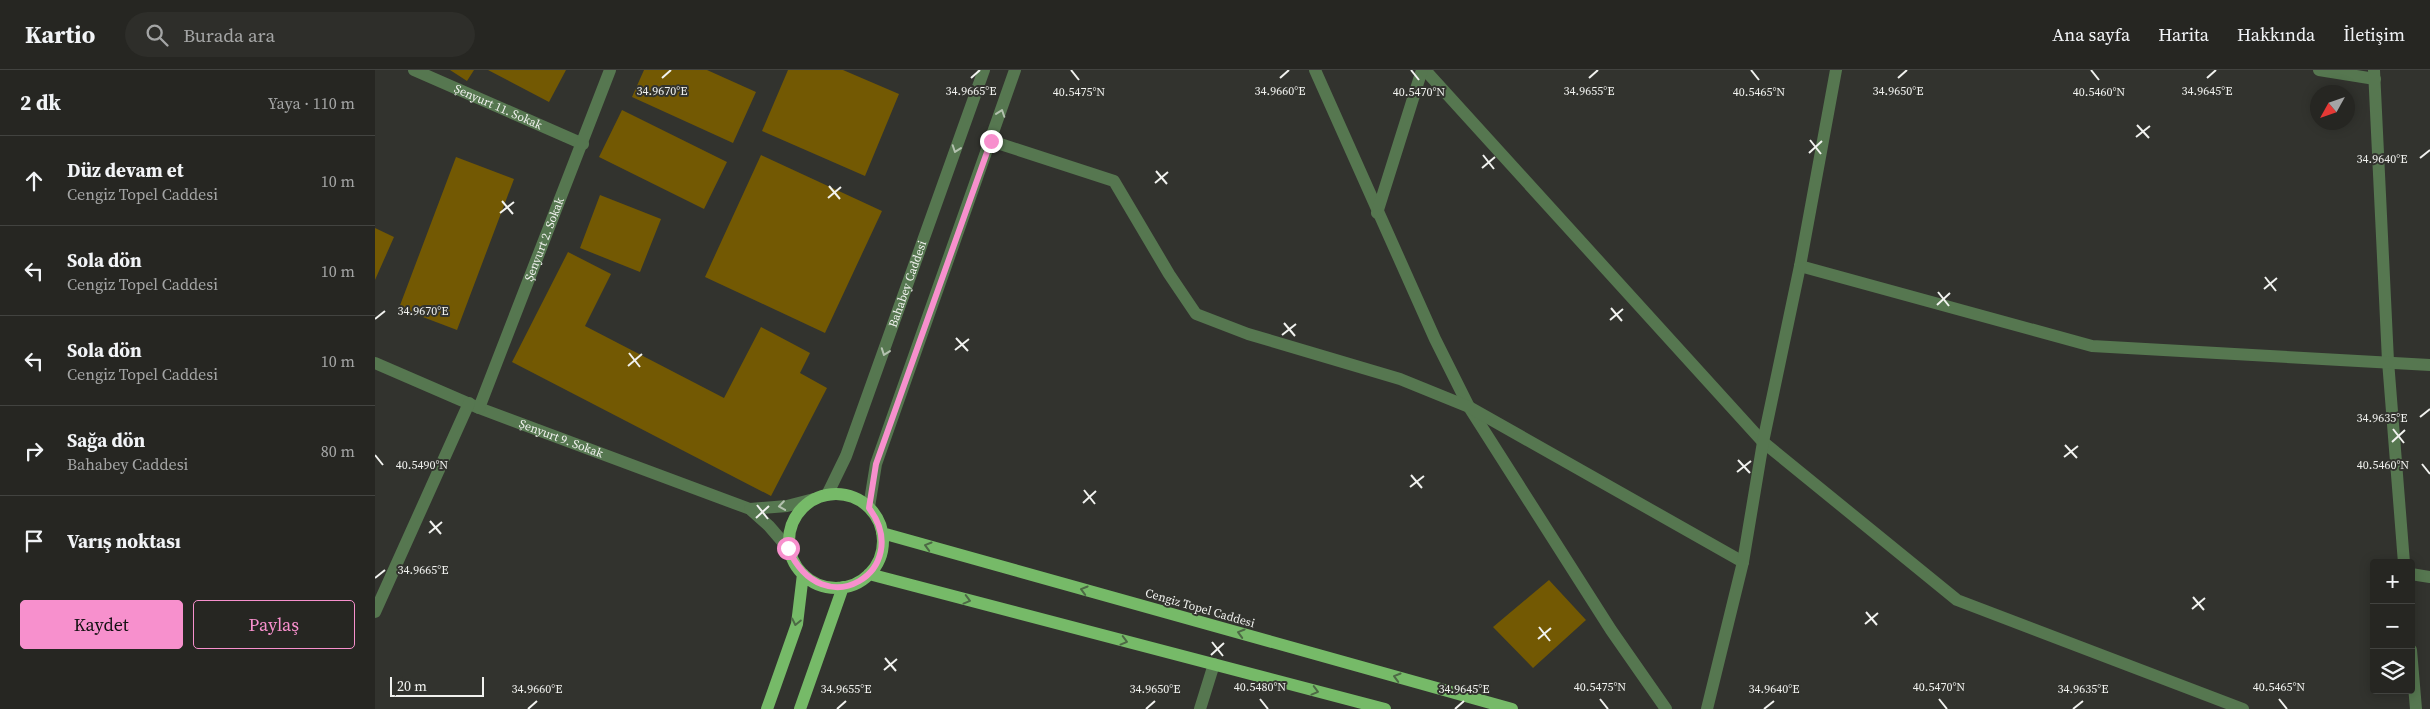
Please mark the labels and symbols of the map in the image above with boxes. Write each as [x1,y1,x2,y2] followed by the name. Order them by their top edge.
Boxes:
[452,81,545,133] street label: Şenyurt 11. Sokak
[637,83,687,99] text: 34.9670°E
[946,83,996,99] text: 34.9665°E
[1255,83,1305,99] text: 34.9660°E
[1564,83,1614,99] text: 34.9655°E
[1873,83,1923,99] text: 34.9650°E
[2182,83,2232,99] text: 34.9645°E
[1053,84,1105,100] text: 40.5475°N
[1393,84,1445,100] text: 40.5470°N
[1733,84,1785,100] text: 40.5465°N
[2073,84,2125,100] text: 40.5460°N
[2310,85,2355,130] north arrow
[995,110,1005,118] one-way arrow
[980,130,1003,153] route end
[952,144,962,153] one-way arrow
[2357,151,2407,167] text: 34.9640°E
[521,195,568,283] street label: Şenyurt 2. Sokak
[885,238,930,330] street label: Bahabey Caddesi
[398,303,448,319] text: 34.9670°E
[881,347,891,356] one-way arrow
[2357,410,2407,426] text: 34.9635°E
[517,416,606,462] street label: Şenyurt 9. Sokak
[396,457,448,473] text: 40.5490°N
[2357,457,2409,473] text: 40.5460°N
[778,501,787,511] one-way arrow
[777,537,800,560] route start
[924,542,932,552] one-way arrow
[398,562,448,578] text: 34.9665°E
[1080,585,1089,596] one-way arrow
[1143,585,1257,631] street label: Cengiz Topel Caddesi
[962,594,970,604] one-way arrow
[792,618,802,627] one-way arrow
[1237,629,1245,639] one-way arrow
[1119,635,1128,646] one-way arrow
[1393,672,1402,683] one-way arrow
[390,674,484,697] scale bar
[1234,679,1286,695] text: 40.5480°N
[1574,679,1626,695] text: 40.5475°N
[1913,679,1965,695] text: 40.5470°N
[2253,679,2305,695] text: 40.5465°N
[512,681,562,697] text: 34.9660°E
[821,681,871,697] text: 34.9655°E
[1130,681,1180,697] text: 34.9650°E
[1439,681,1489,697] text: 34.9645°E
[1749,681,1799,697] text: 34.9640°E
[2058,681,2108,697] text: 34.9635°E
[1310,685,1319,695] one-way arrow

